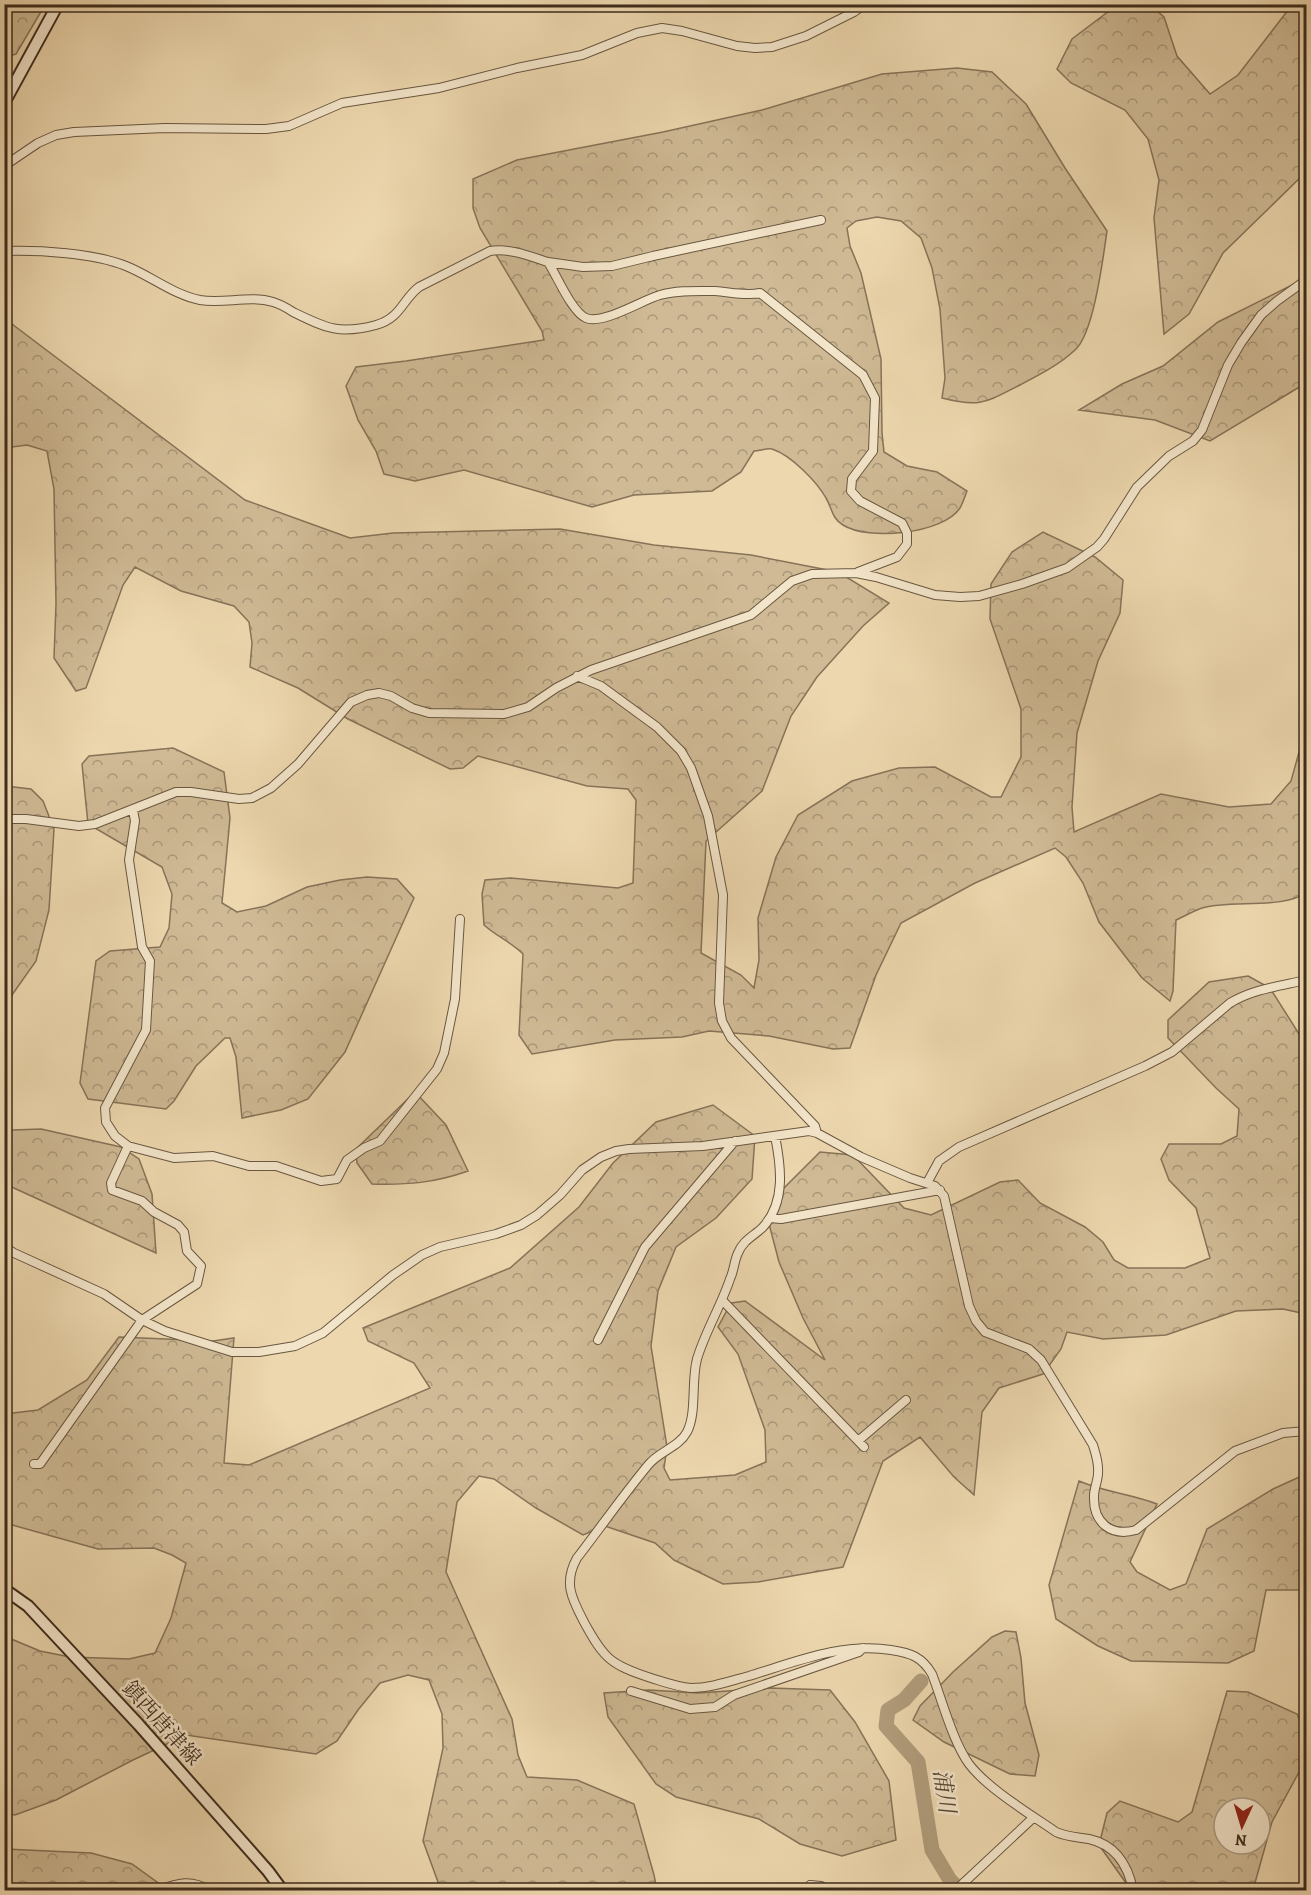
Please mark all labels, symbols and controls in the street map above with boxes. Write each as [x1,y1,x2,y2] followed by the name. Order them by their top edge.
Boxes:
[116,1675,208,1771] street label: 鎮西唐津線
[926,1767,963,1817] water label: 浦川
[1212,1796,1272,1856] north arrow
[1234,1829,1248,1851] text: N

